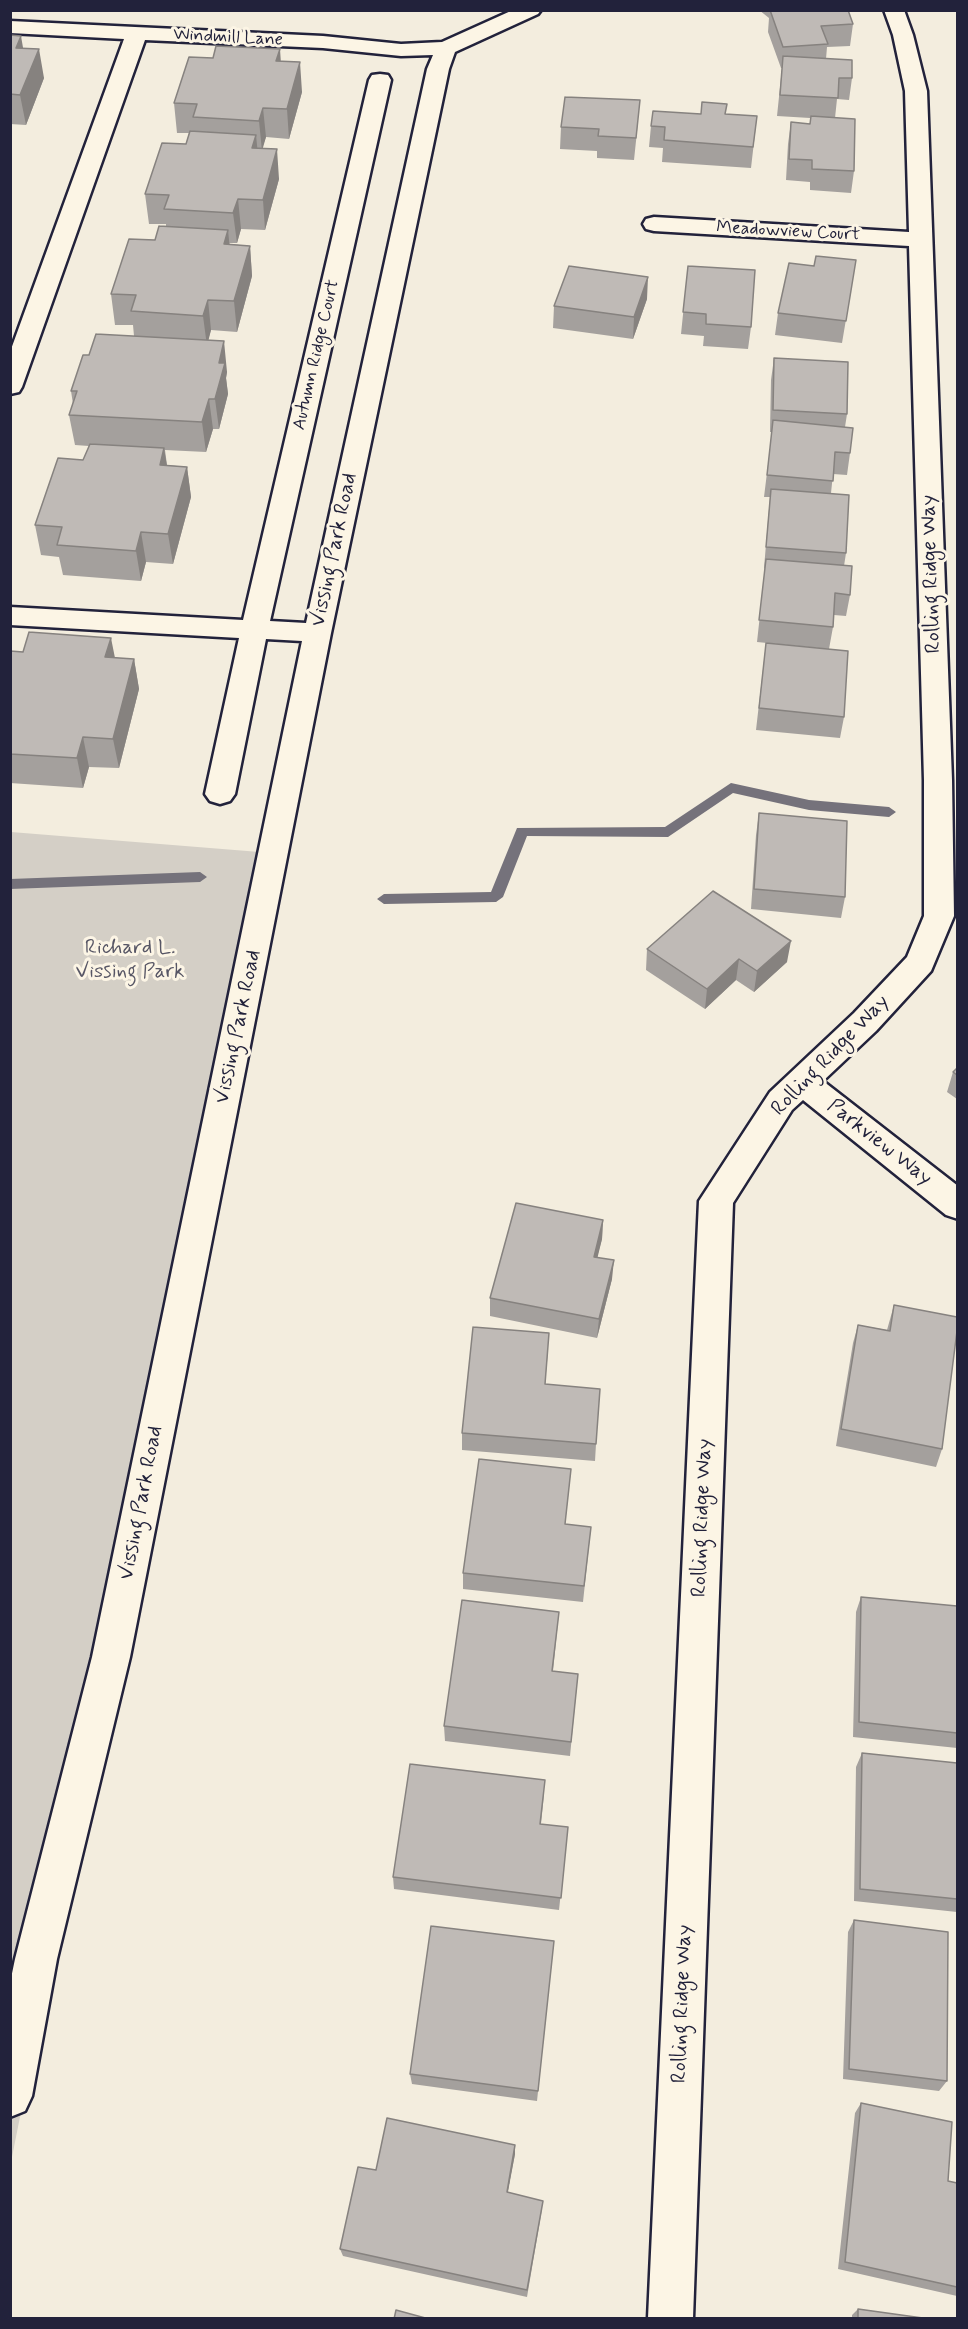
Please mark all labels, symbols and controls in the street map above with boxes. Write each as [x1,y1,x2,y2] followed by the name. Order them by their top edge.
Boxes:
[173,24,283,52] street label: Windmill Lane
[716,217,860,247] street label: Meadowview Court
[289,278,345,432] street label: Autumn Ridge Court
[306,471,364,629] street label: Vissing Park Road
[917,494,947,654] street label: Rolling Ridge Way
[76,936,184,986] park label: Richard L. Vissing Park
[210,948,268,1106] street label: Vissing Park Road
[767,990,895,1122] street label: Rolling Ridge Way
[822,1094,936,1192] street label: Parkview Way
[115,1424,169,1582] street label: Vissing Park Road
[688,1438,718,1598] street label: Rolling Ridge Way
[668,1924,698,2084] street label: Rolling Ridge Way

